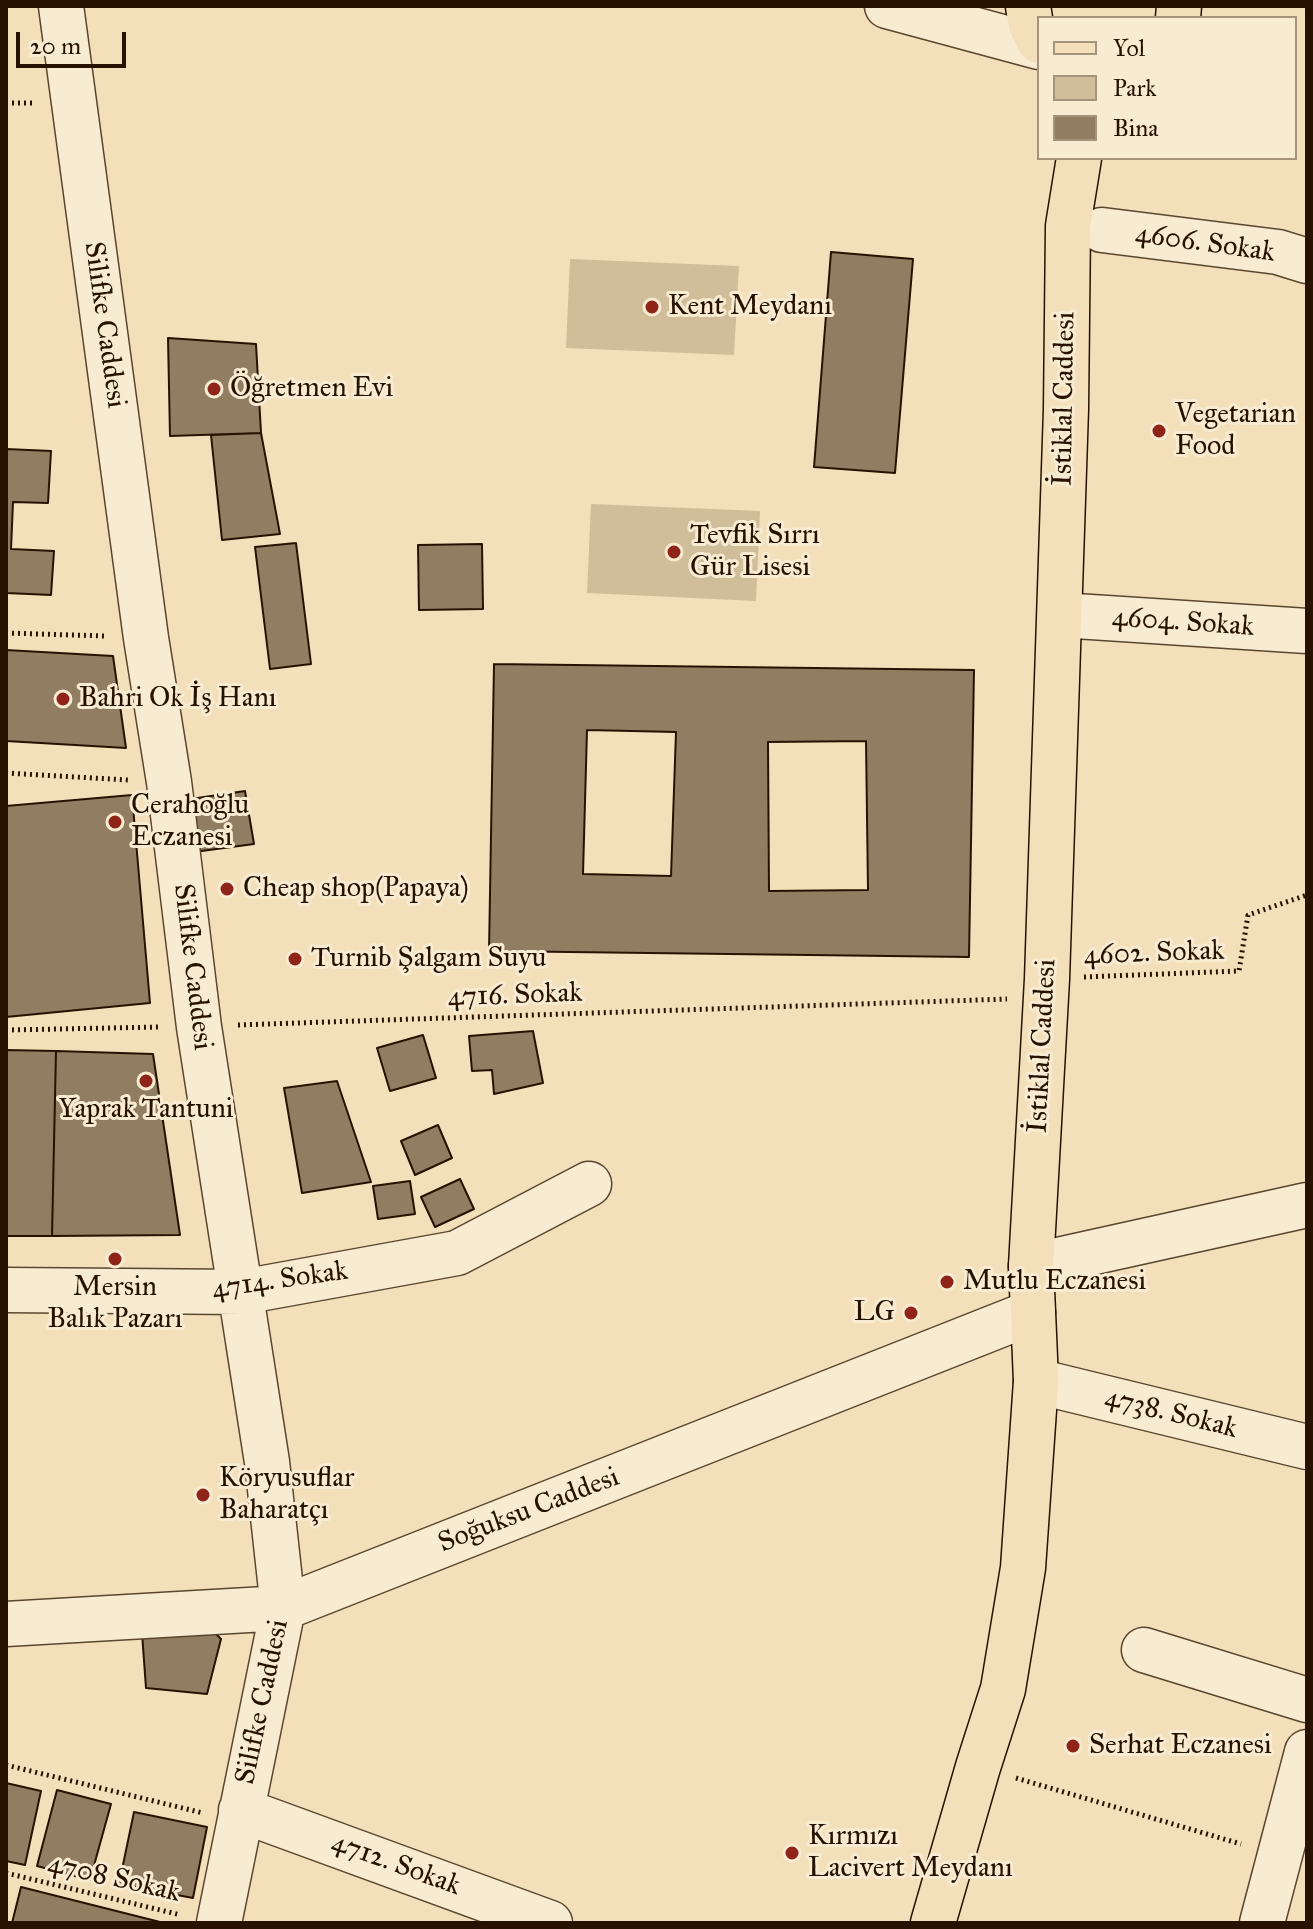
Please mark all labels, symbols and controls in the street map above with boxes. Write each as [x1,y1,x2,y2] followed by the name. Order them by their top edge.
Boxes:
[20,16,130,66] scale bar
[1037,16,1297,160] legend
[30,31,81,61] text: 20 m
[1113,33,1145,63] text: Yol
[1113,73,1156,103] text: Park
[1113,113,1159,143] text: Bina
[1133,218,1277,270] street label: 4606. Sokak
[76,240,132,410] street label: Silifke Caddesi
[668,290,832,324] place label: Kent Meydanı
[643,298,661,316] marker: Kent Meydanı
[1047,312,1083,486] street label: İstiklal Caddesi
[230,372,393,406] place label: Öğretmen Evi
[205,380,223,398] marker: Öğretmen Evi
[1175,398,1296,464] place label: Vegetarian Food
[1150,422,1168,440] marker: Vegetarian Food
[690,519,820,585] place label: Tevfik Sırrı Gür Lisesi
[665,543,683,561] marker: Tevfik Sırrı Gür Lisesi
[1111,601,1255,645] street label: 4604. Sokak
[79,682,277,716] place label: Bahri Ok İş Hanı
[54,690,72,708] marker: Bahri Ok İş Hanı
[131,789,249,855] place label: Cerahoğlu Eczanesi
[106,813,124,831] marker: Cerahoğlu Eczanesi
[243,872,469,906] place label: Cheap shop(Papaya)
[218,880,236,898] marker: Cheap shop(Papaya)
[165,882,219,1052] street label: Silifke Caddesi
[1083,935,1225,973] street label: 4602. Sokak
[311,942,546,976] place label: Turnib Şalgam Suyu
[286,950,304,968] marker: Turnib Şalgam Suyu
[1022,958,1064,1134] street label: İstiklal Caddesi
[447,977,583,1015] street label: 4716. Sokak
[137,1072,155,1090] marker: Yaprak Tantuni
[58,1093,234,1127] place label: Yaprak Tantuni
[106,1250,124,1268] marker: Mersin Balık Pazarı
[210,1255,350,1307] street label: 4714. Sokak
[963,1265,1146,1299] place label: Mutlu Eczanesi
[48,1271,182,1337] place label: Mersin Balık Pazarı
[938,1273,956,1291] marker: Mutlu Eczanesi
[854,1296,895,1330] place label: LG
[902,1304,920,1322] marker: LG
[1101,1381,1241,1447] street label: 4738. Sokak
[434,1461,624,1561] street label: Soğuksu Caddesi
[219,1462,355,1528] place label: Köryusuflar Baharatçı
[194,1486,212,1504] marker: Köryusuflar Baharatçı
[229,1617,297,1787] street label: Silifke Caddesi
[1089,1729,1272,1763] place label: Serhat Eczanesi
[1064,1737,1082,1755] marker: Serhat Eczanesi
[808,1820,1013,1886] place label: Kırmızı Lacivert Meydanı
[327,1826,465,1904] street label: 4712. Sokak
[783,1844,801,1862] marker: Kırmızı Lacivert Meydanı
[45,1847,183,1911] street label: 4708 Sokak

